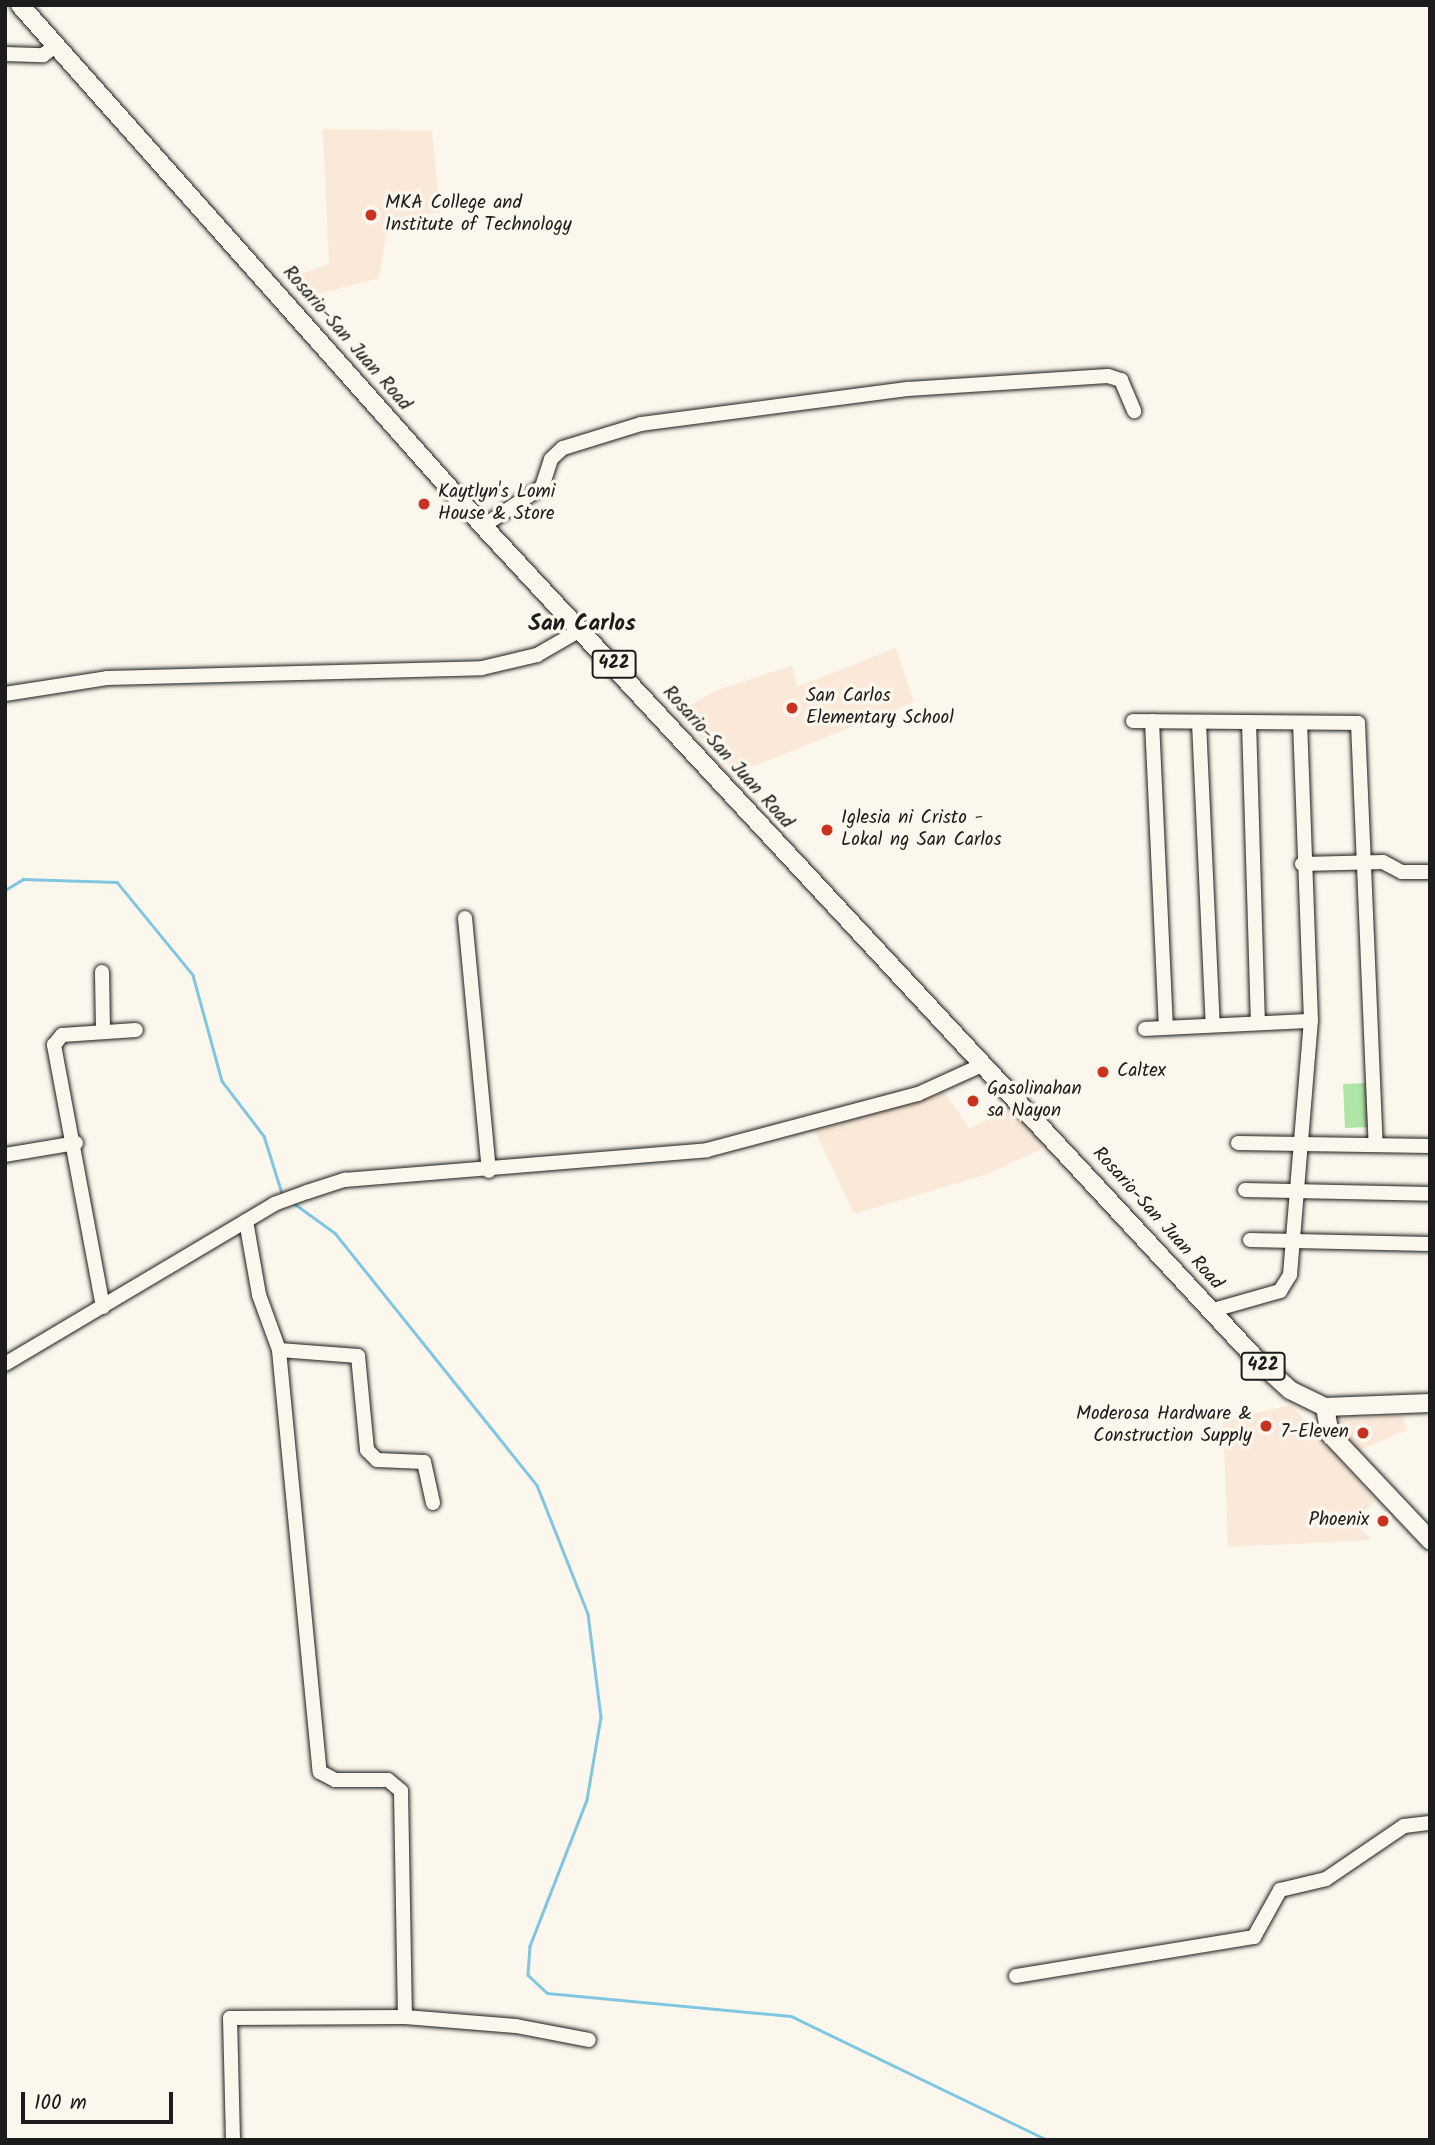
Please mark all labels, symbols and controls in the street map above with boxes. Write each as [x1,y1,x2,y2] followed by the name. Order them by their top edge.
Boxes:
[385,193,572,237] place label: MKA College and Institute of Technology
[363,207,379,223] marker: MKA College and Institute of Technology
[277,262,415,416] street label: Rosario-San Juan Road
[438,482,555,526] place label: Kaytlyn's Lomi House & Store
[416,496,432,512] marker: Kaytlyn's Lomi House & Store
[528,610,636,638] district label: San Carlos
[591,650,637,678] road number: 422
[657,682,797,834] street label: Rosario-San Juan Road
[806,686,954,730] place label: San Carlos Elementary School
[784,700,800,716] marker: San Carlos Elementary School
[841,808,1002,852] place label: Iglesia ni Cristo - Lokal ng San Carlos
[819,822,835,838] marker: Iglesia ni Cristo - Lokal ng San Carlos
[1117,1061,1166,1083] place label: Caltex
[1095,1064,1111,1080] marker: Caltex
[987,1079,1082,1123] place label: Gasolinahan sa Nayon
[965,1093,981,1109] marker: Gasolinahan sa Nayon
[1087,1143,1227,1295] street label: Rosario-San Juan Road
[1240,1352,1286,1380] road number: 422
[1076,1404,1252,1448] place label: Moderosa Hardware & Construction Supply
[1258,1418,1274,1434] marker: Moderosa Hardware & Construction Supply
[1281,1422,1349,1444] place label: 7-Eleven
[1355,1425,1371,1441] marker: 7-Eleven
[1309,1510,1369,1532] place label: Phoenix
[1375,1513,1391,1529] marker: Phoenix
[24,2078,177,2122] scale bar
[34,2087,87,2120] text: 100 m

